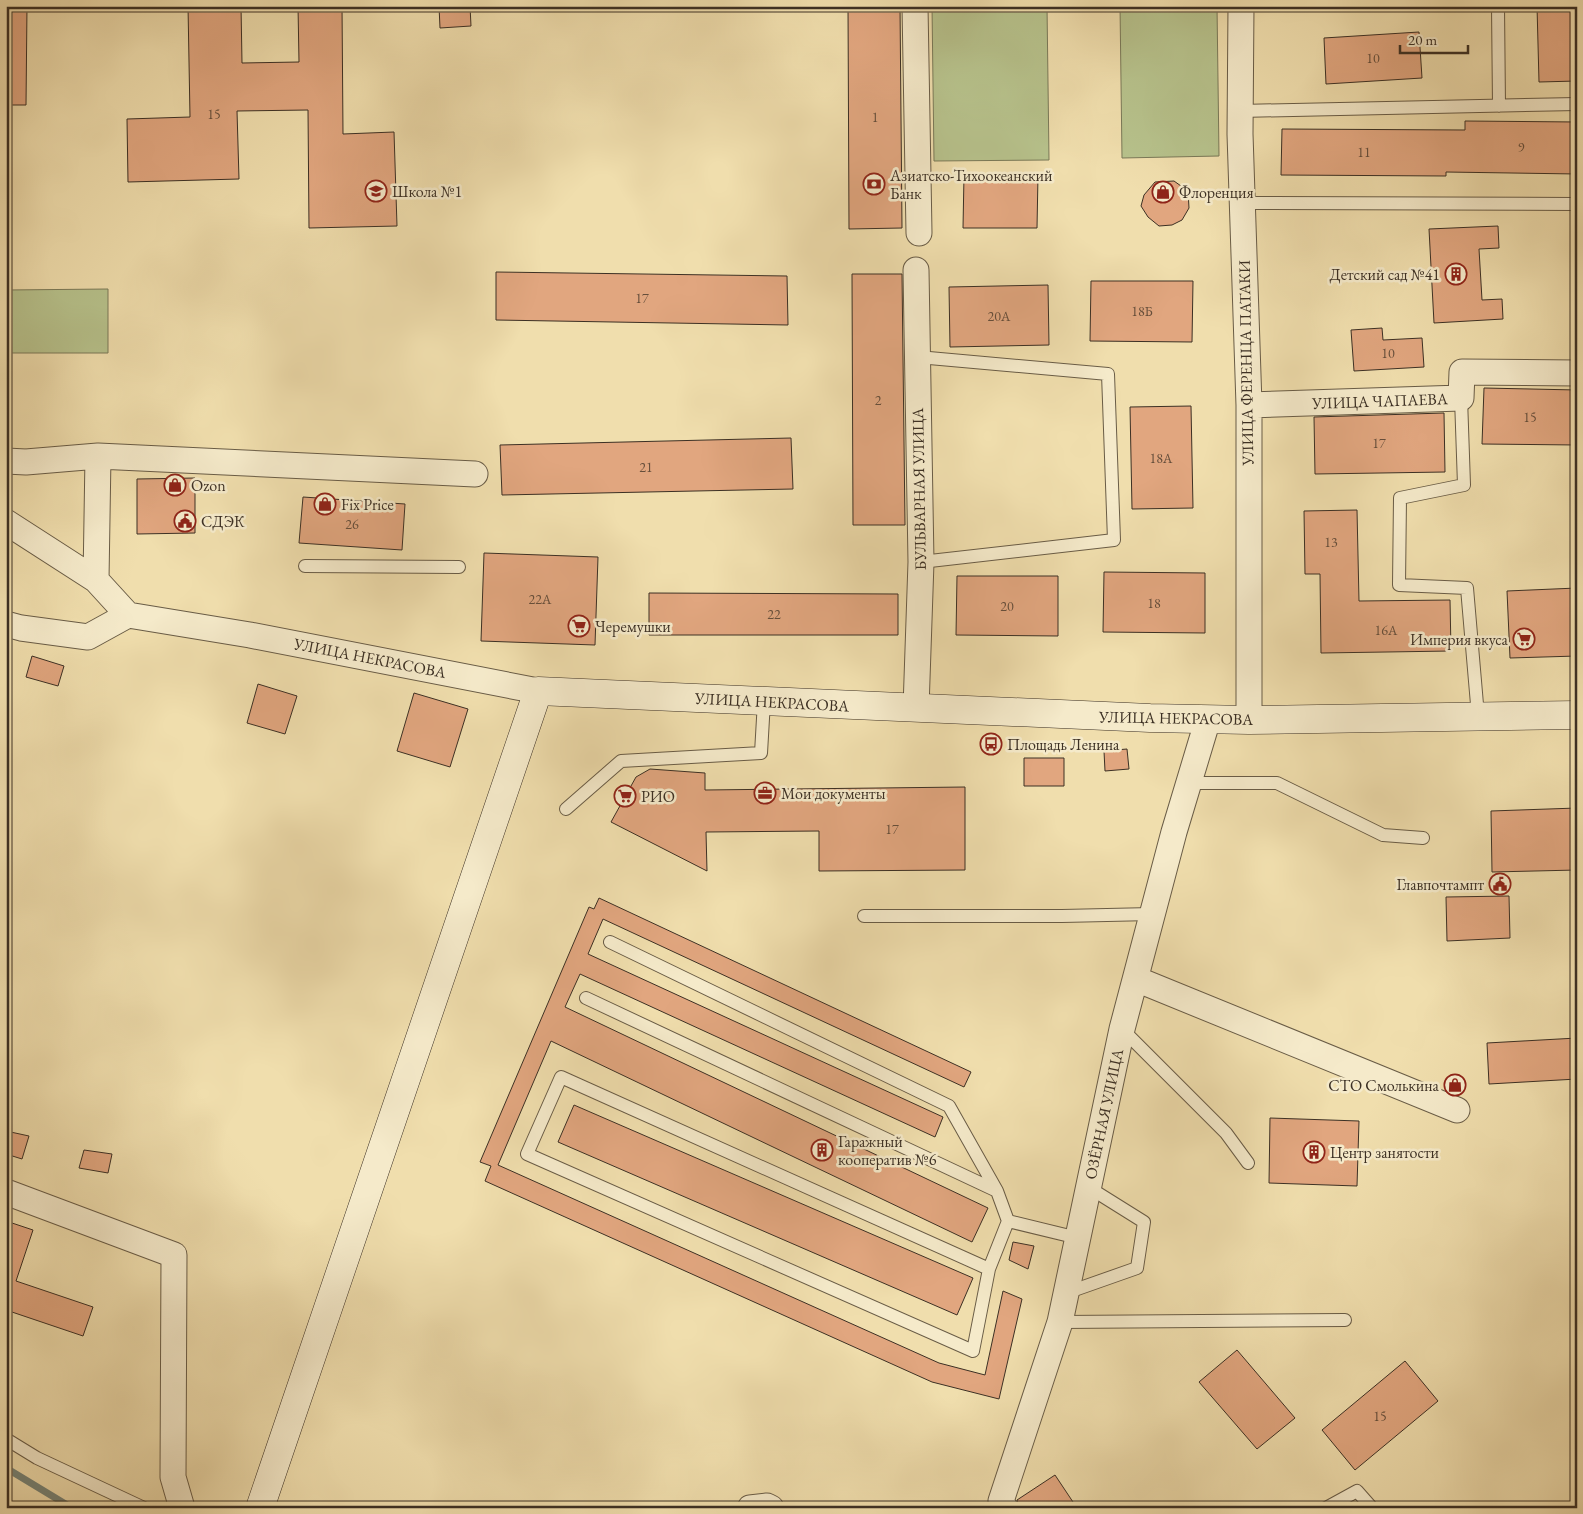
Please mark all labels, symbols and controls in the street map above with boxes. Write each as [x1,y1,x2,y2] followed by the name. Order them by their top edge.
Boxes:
[1400,22,1468,54] scale bar
[1408,30,1437,49] text: 20 m
[1366,49,1380,67] house number: 10
[207,105,221,123] house number: 15
[872,108,878,126] house number: 1
[1518,138,1525,156] house number: 9
[1357,143,1371,161] house number: 11
[889,165,1053,204] place label: Азиатско-Тихоокеанский Банк
[862,172,886,196] bank icon: Азиатско-Тихоокеанский Банк
[364,179,388,203] school or university icon: Школа №1
[1151,180,1175,204] shop icon: Флоренция
[392,181,462,202] place label: Школа №1
[1179,182,1254,203] place label: Флоренция
[1234,260,1258,467] street label: УЛИЦА ФЕРЕНЦА ПАТАКИ
[1444,262,1468,286] building icon: Детский сад №41
[1330,264,1440,285] place label: Детский сад №41
[635,289,649,307] house number: 17
[1131,302,1153,320] house number: 18Б
[987,307,1011,325] house number: 20А
[1381,344,1395,362] house number: 10
[1311,388,1449,414] street label: УЛИЦА ЧАПАЕВА
[875,391,882,409] house number: 2
[907,407,931,571] street label: БУЛЬВАРНАЯ УЛИЦА
[1523,408,1537,426] house number: 15
[1372,434,1386,452] house number: 17
[1149,449,1173,467] house number: 18А
[639,458,653,476] house number: 21
[163,473,187,497] shop icon: Ozon
[191,475,226,496] place label: Ozon
[313,492,337,516] shop icon: Fix Price
[341,494,394,515] place label: Fix Price
[173,509,197,533] public building icon: СДЭК
[201,511,245,532] place label: СДЭК
[345,515,359,533] house number: 26
[1324,533,1338,551] house number: 13
[528,590,552,608] house number: 22А
[1147,594,1161,612] house number: 18
[1000,597,1014,615] house number: 20
[767,605,781,623] house number: 22
[567,614,591,638] supermarket icon: Черемушки
[595,616,671,637] place label: Черемушки
[1374,621,1398,639] house number: 16А
[1512,627,1536,651] supermarket icon: Империя вкуса
[1410,629,1509,650] place label: Империя вкуса
[291,633,449,683] street label: УЛИЦА НЕКРАСОВА
[693,687,851,717] street label: УЛИЦА НЕКРАСОВА
[1098,706,1254,730] street label: УЛИЦА НЕКРАСОВА
[979,732,1003,756] bus stop icon: Площадь Ленина
[1007,734,1120,755] place label: Площадь Ленина
[753,781,777,805] office icon: Мои документы
[781,783,886,804] place label: Мои документы
[613,784,637,808] supermarket icon: РИО
[641,786,675,807] place label: РИО
[885,820,899,838] house number: 17
[1488,872,1512,896] public building icon: Главпочтампт
[1396,874,1484,895] place label: Главпочтампт
[1080,1046,1128,1181] street label: ОЗЁРНАЯ УЛИЦА
[1443,1073,1467,1097] shop icon: СТО Смолькина
[1328,1075,1440,1096] place label: СТО Смолькина
[838,1131,937,1170] place label: Гаражный кооператив №6
[810,1138,834,1162] building icon: Гаражный кооператив №6
[1302,1140,1326,1164] building icon: Центр занятости
[1330,1142,1440,1163] place label: Центр занятости
[1373,1407,1387,1425] house number: 15

